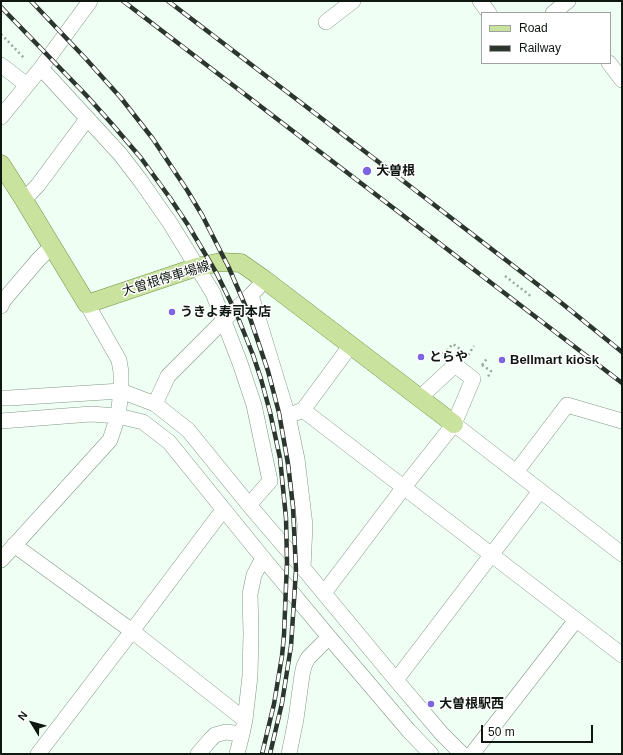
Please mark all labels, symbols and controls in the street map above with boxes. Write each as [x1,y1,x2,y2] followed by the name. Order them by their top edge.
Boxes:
[481,12,611,64] legend
[519,21,548,35] text: Road
[519,41,561,55] text: Railway
[376,163,415,179] place label: 大曽根
[361,165,373,177] marker: 大曽根
[120,258,212,300] street label: 大曽根停車場線
[180,304,271,320] place label: うきよ寿司本店
[167,307,177,317] marker: うきよ寿司本店
[429,349,468,365] place label: とらや
[416,352,426,362] marker: とらや
[510,352,599,368] place label: Bellmart kiosk
[497,355,507,365] marker: Bellmart kiosk
[439,696,504,712] place label: 大曽根駅西
[426,699,436,709] marker: 大曽根駅西
[12,703,52,743] north arrow
[15,709,30,723] text: N
[483,717,595,743] scale bar
[488,725,515,739] text: 50 m

